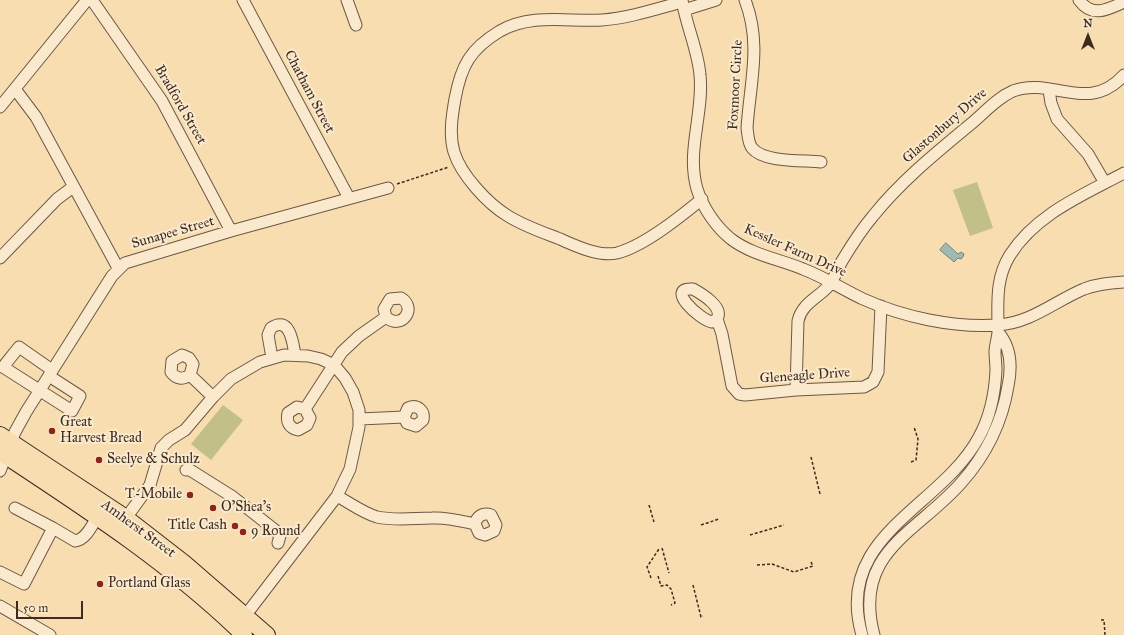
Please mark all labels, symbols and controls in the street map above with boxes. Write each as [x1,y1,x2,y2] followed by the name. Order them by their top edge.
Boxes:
[1068,16,1108,56] north arrow
[1083,17,1093,30] text: N
[725,39,747,131] street label: Foxmoor Circle
[280,48,338,136] street label: Chatham Street
[150,62,210,148] street label: Bradford Street
[899,85,991,167] street label: Glastonbury Drive
[130,213,216,253] street label: Sunapee Street
[741,221,849,281] street label: Kessler Farm Drive
[759,364,851,388] street label: Gleneagle Drive
[60,415,142,448] place label: Great Harvest Bread
[47,426,57,436] marker: Great Harvest Bread
[107,452,200,468] place label: Seelye & Schulz
[94,455,104,465] marker: Seelye & Schulz
[125,487,182,503] place label: T-Mobile
[185,490,195,500] marker: T-Mobile
[98,496,178,562] street label: Amherst Street
[221,500,271,516] place label: O'Shea's
[208,503,218,513] marker: O'Shea's
[168,518,227,534] place label: Title Cash
[230,521,240,531] marker: Title Cash
[251,524,300,540] place label: 9 Round
[238,527,248,537] marker: 9 Round
[108,576,190,592] place label: Portland Glass
[95,579,105,589] marker: Portland Glass
[18,593,85,619] scale bar
[23,601,48,615] text: 50 m

